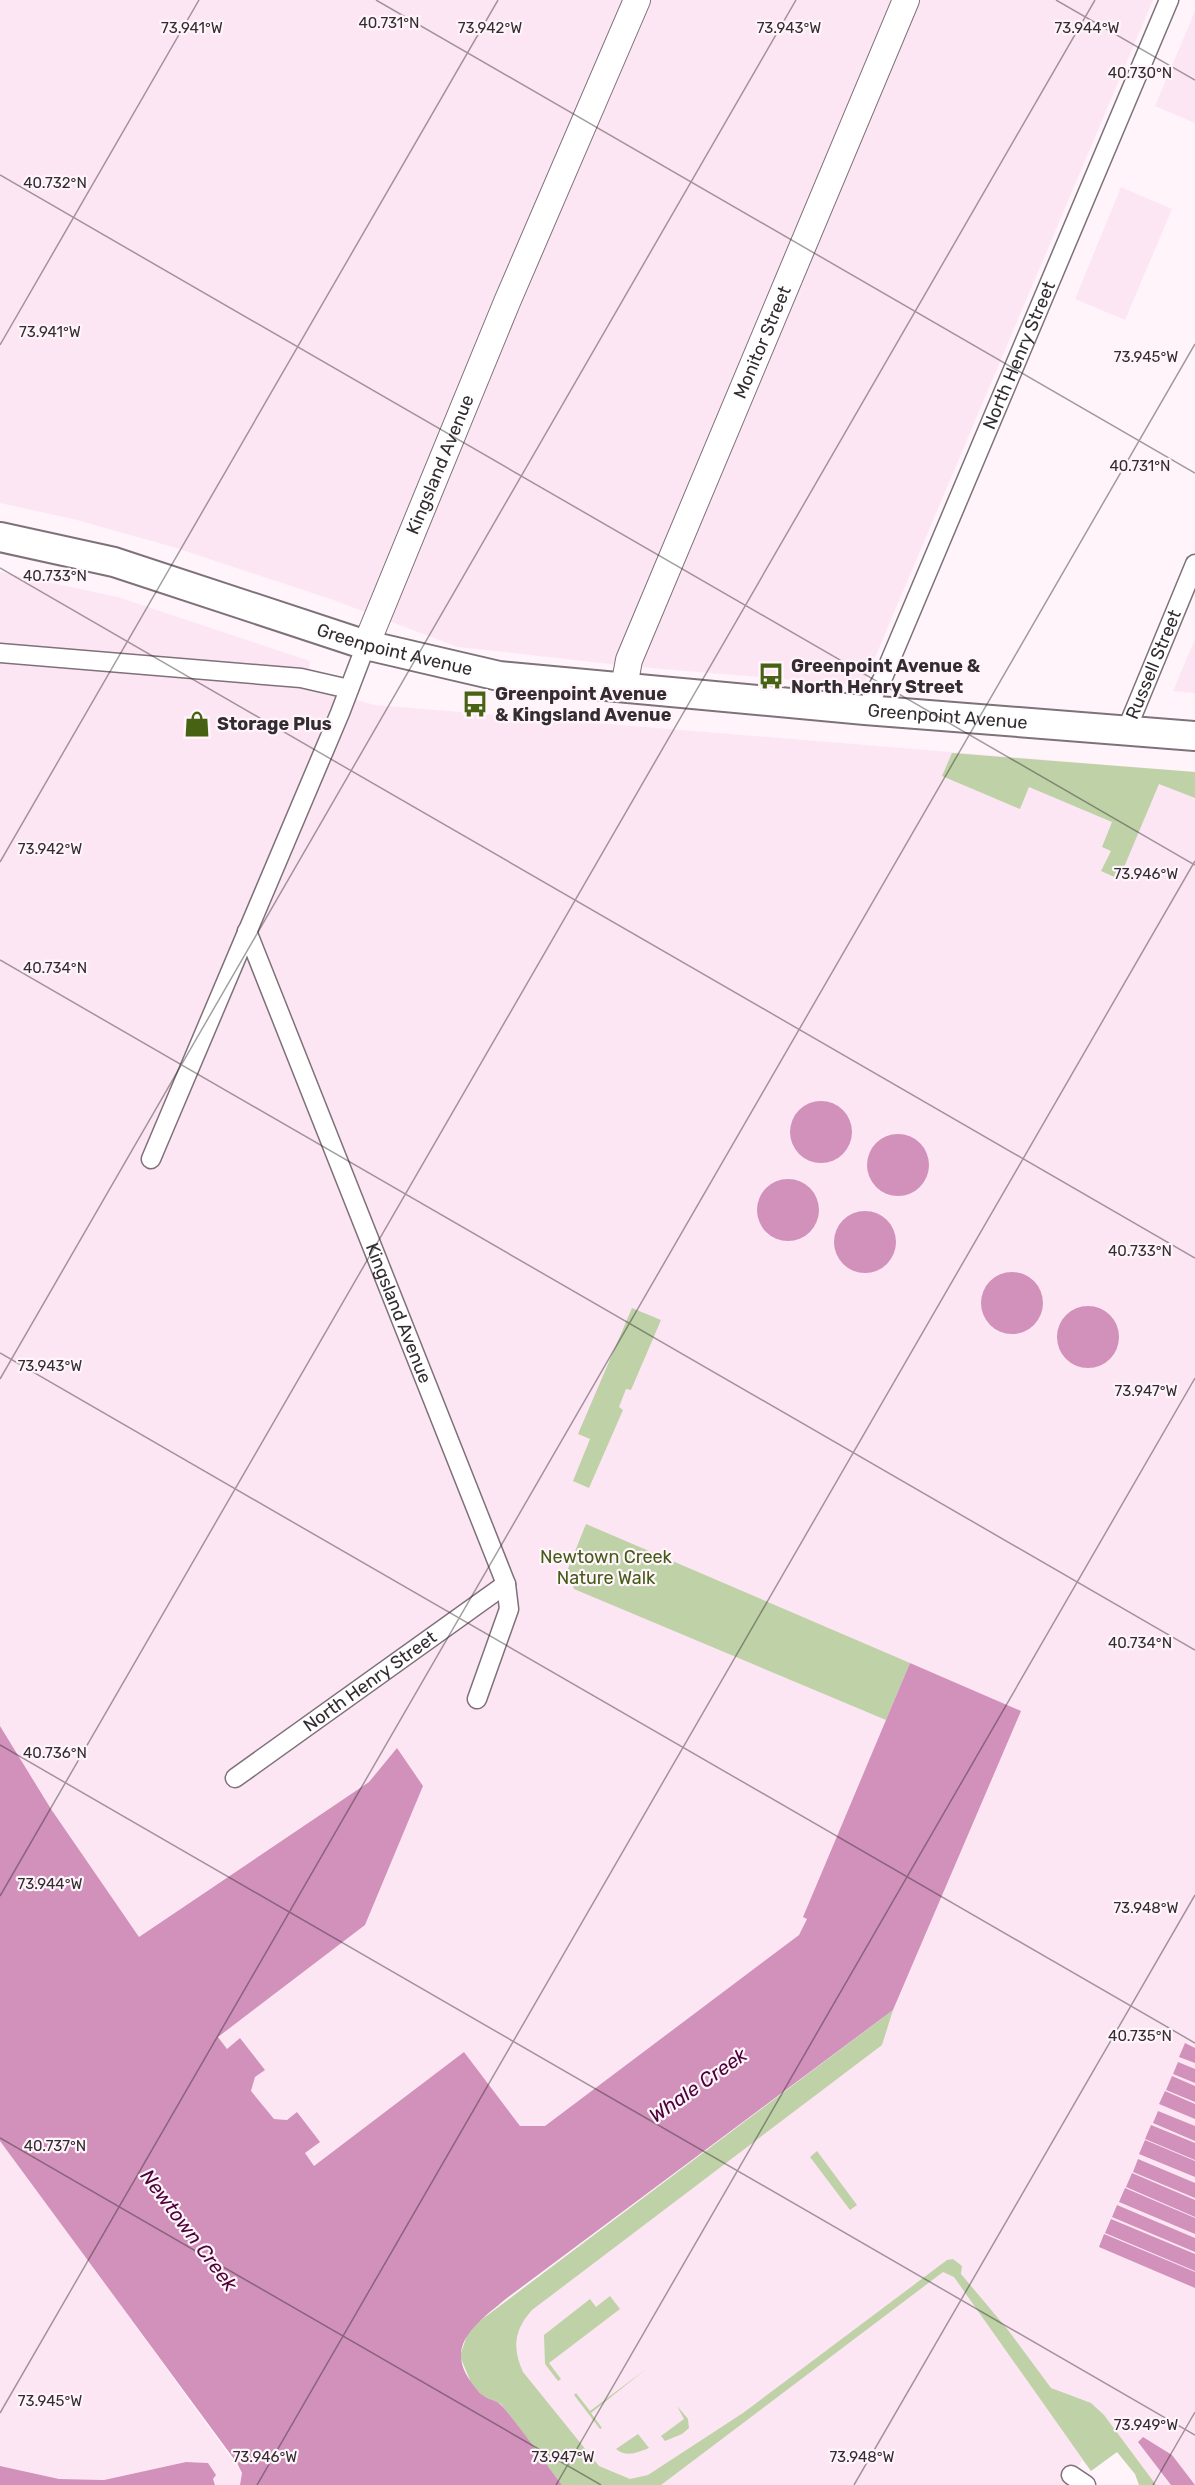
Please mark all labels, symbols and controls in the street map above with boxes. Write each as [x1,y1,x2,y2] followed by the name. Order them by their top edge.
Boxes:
[358,14,420,32] text: 40.731°N
[161,19,223,37] text: 73.941°W
[458,19,522,37] text: 73.942°W
[757,19,821,37] text: 73.943°W
[1055,19,1119,37] text: 73.944°W
[1108,64,1172,82] text: 40.730°N
[23,174,87,192] text: 40.732°N
[978,278,1060,433] street label: North Henry Street
[729,283,796,402] street label: Monitor Street
[19,323,81,341] text: 73.941°W
[1114,348,1178,366] text: 73.945°W
[402,392,479,538] street label: Kingsland Avenue
[1109,457,1171,475] text: 40.731°N
[23,567,87,585] text: 40.733°N
[1121,606,1186,722] street label: Russell Street
[314,619,475,680] street label: Greenpoint Avenue
[791,655,981,698] place label: Greenpoint Avenue & North Henry Street
[756,661,786,691] bus stop icon: Greenpoint Avenue & North Henry Street
[495,683,672,726] place label: Greenpoint Avenue & Kingsland Avenue
[460,689,490,719] bus stop icon: Greenpoint Avenue & Kingsland Avenue
[867,699,1028,734] street label: Greenpoint Avenue
[182,709,212,739] shop icon: Storage Plus
[217,713,332,735] place label: Storage Plus
[18,840,82,858] text: 73.942°W
[1114,865,1178,883] text: 73.946°W
[23,959,87,977] text: 40.734°N
[361,1240,436,1386] street label: Kingsland Avenue
[1108,1242,1172,1260] text: 40.733°N
[18,1357,82,1375] text: 73.943°W
[1114,1382,1178,1400] text: 73.947°W
[540,1546,673,1589] park label: Newtown Creek Nature Walk
[299,1626,441,1737] street label: North Henry Street
[1108,1634,1172,1652] text: 40.734°N
[23,1744,87,1762] text: 40.736°N
[18,1875,82,1893] text: 73.944°W
[1113,1899,1179,1917] text: 73.948°W
[1108,2027,1172,2045] text: 40.735°N
[644,2042,752,2128] water label: Whale Creek
[24,2137,86,2155] text: 40.737°N
[135,2164,243,2296] water label: Newtown Creek
[18,2392,82,2410] text: 73.945°W
[1114,2416,1178,2434] text: 73.949°W
[233,2448,297,2466] text: 73.946°W
[531,2448,595,2466] text: 73.947°W
[829,2448,895,2466] text: 73.948°W

